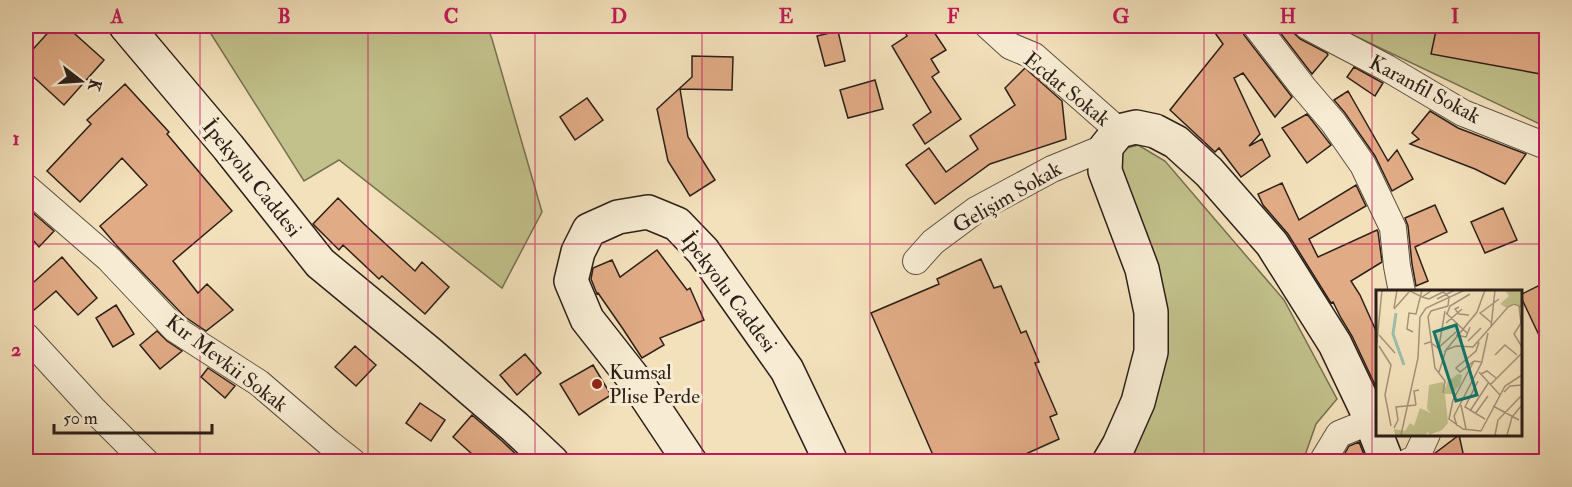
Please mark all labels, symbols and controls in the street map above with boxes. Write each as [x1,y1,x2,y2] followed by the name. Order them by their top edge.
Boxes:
[110,4,124,29] text: A
[277,4,291,29] text: B
[444,4,458,29] text: C
[611,4,627,29] text: D
[779,4,794,29] text: E
[947,4,960,29] text: F
[1113,4,1130,29] text: G
[1280,4,1296,29] text: H
[1451,4,1459,29] text: I
[1018,46,1116,133] street label: Ecdat Sokak
[1364,49,1485,130] street label: Karanfil Sokak
[51,51,111,111] north arrow
[83,77,106,94] text: K
[196,114,308,243] street label: İpekyolu Caddesi
[12,126,20,151] text: 1
[948,155,1066,239] street label: Gelişim Sokak
[675,227,783,358] street label: İpekyolu Caddesi
[1376,290,1521,436] inset map
[160,309,293,418] street label: Kır Mevkii Sokak
[11,337,21,362] text: 2
[609,359,700,410] place label: Kumsal Plise Perde
[590,377,604,391] marker: Kumsal Plise Perde
[54,397,212,435] scale bar
[63,407,98,430] text: 50 m

